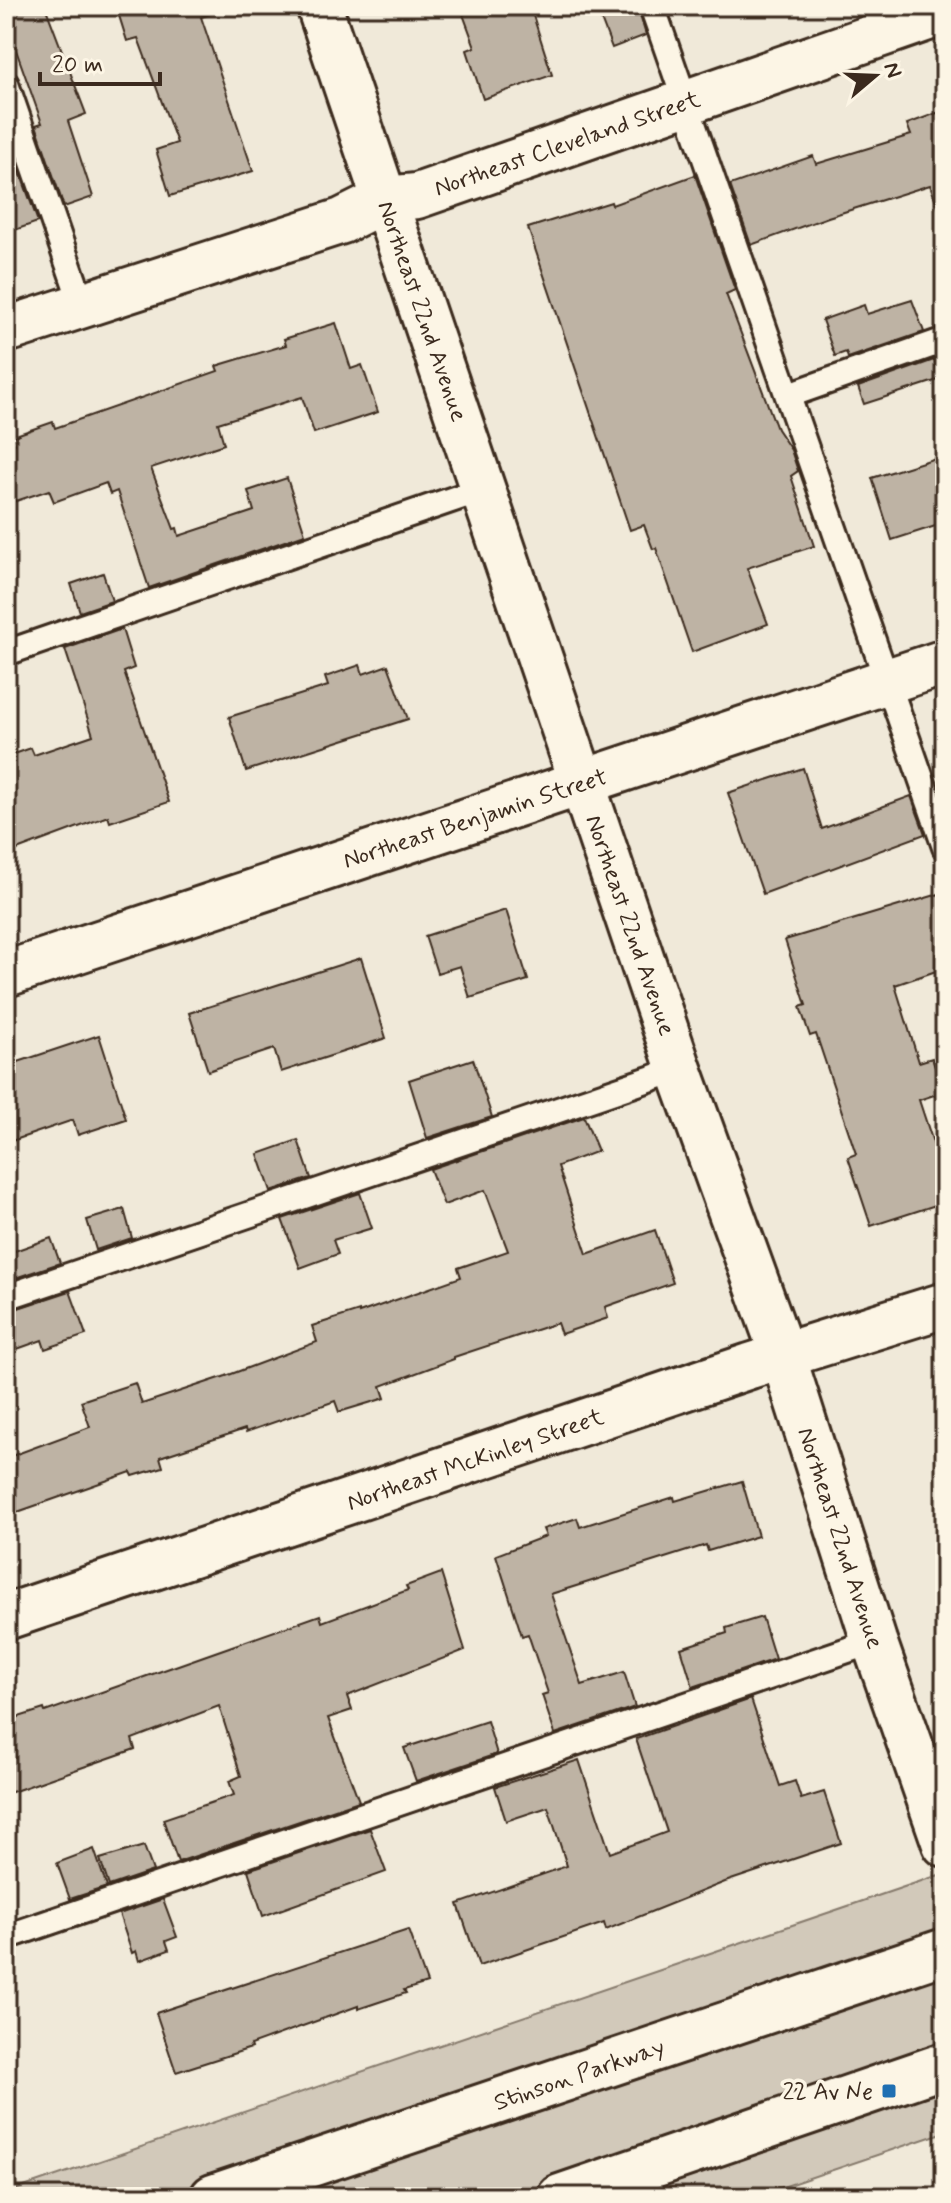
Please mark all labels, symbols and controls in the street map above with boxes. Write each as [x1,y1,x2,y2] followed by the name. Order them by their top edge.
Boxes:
[40,36,160,86] scale bar
[835,36,915,116] north arrow
[52,50,103,81] text: 20 m
[876,59,908,82] text: N
[430,84,705,205] street label: Northeast Cleveland Street
[369,197,474,426] street label: Northeast 22nd Avenue
[340,762,611,877] street label: Northeast Benjamin Street
[577,811,682,1040] street label: Northeast 22nd Avenue
[343,1402,608,1519] street label: Northeast McKinley Street
[789,1424,890,1653] street label: Northeast 22nd Avenue
[490,2032,669,2119] street label: Stinson Parkway
[782,2077,873,2108] place label: 22 Av Ne
[880,2082,898,2100] marker: 22 Av Ne

